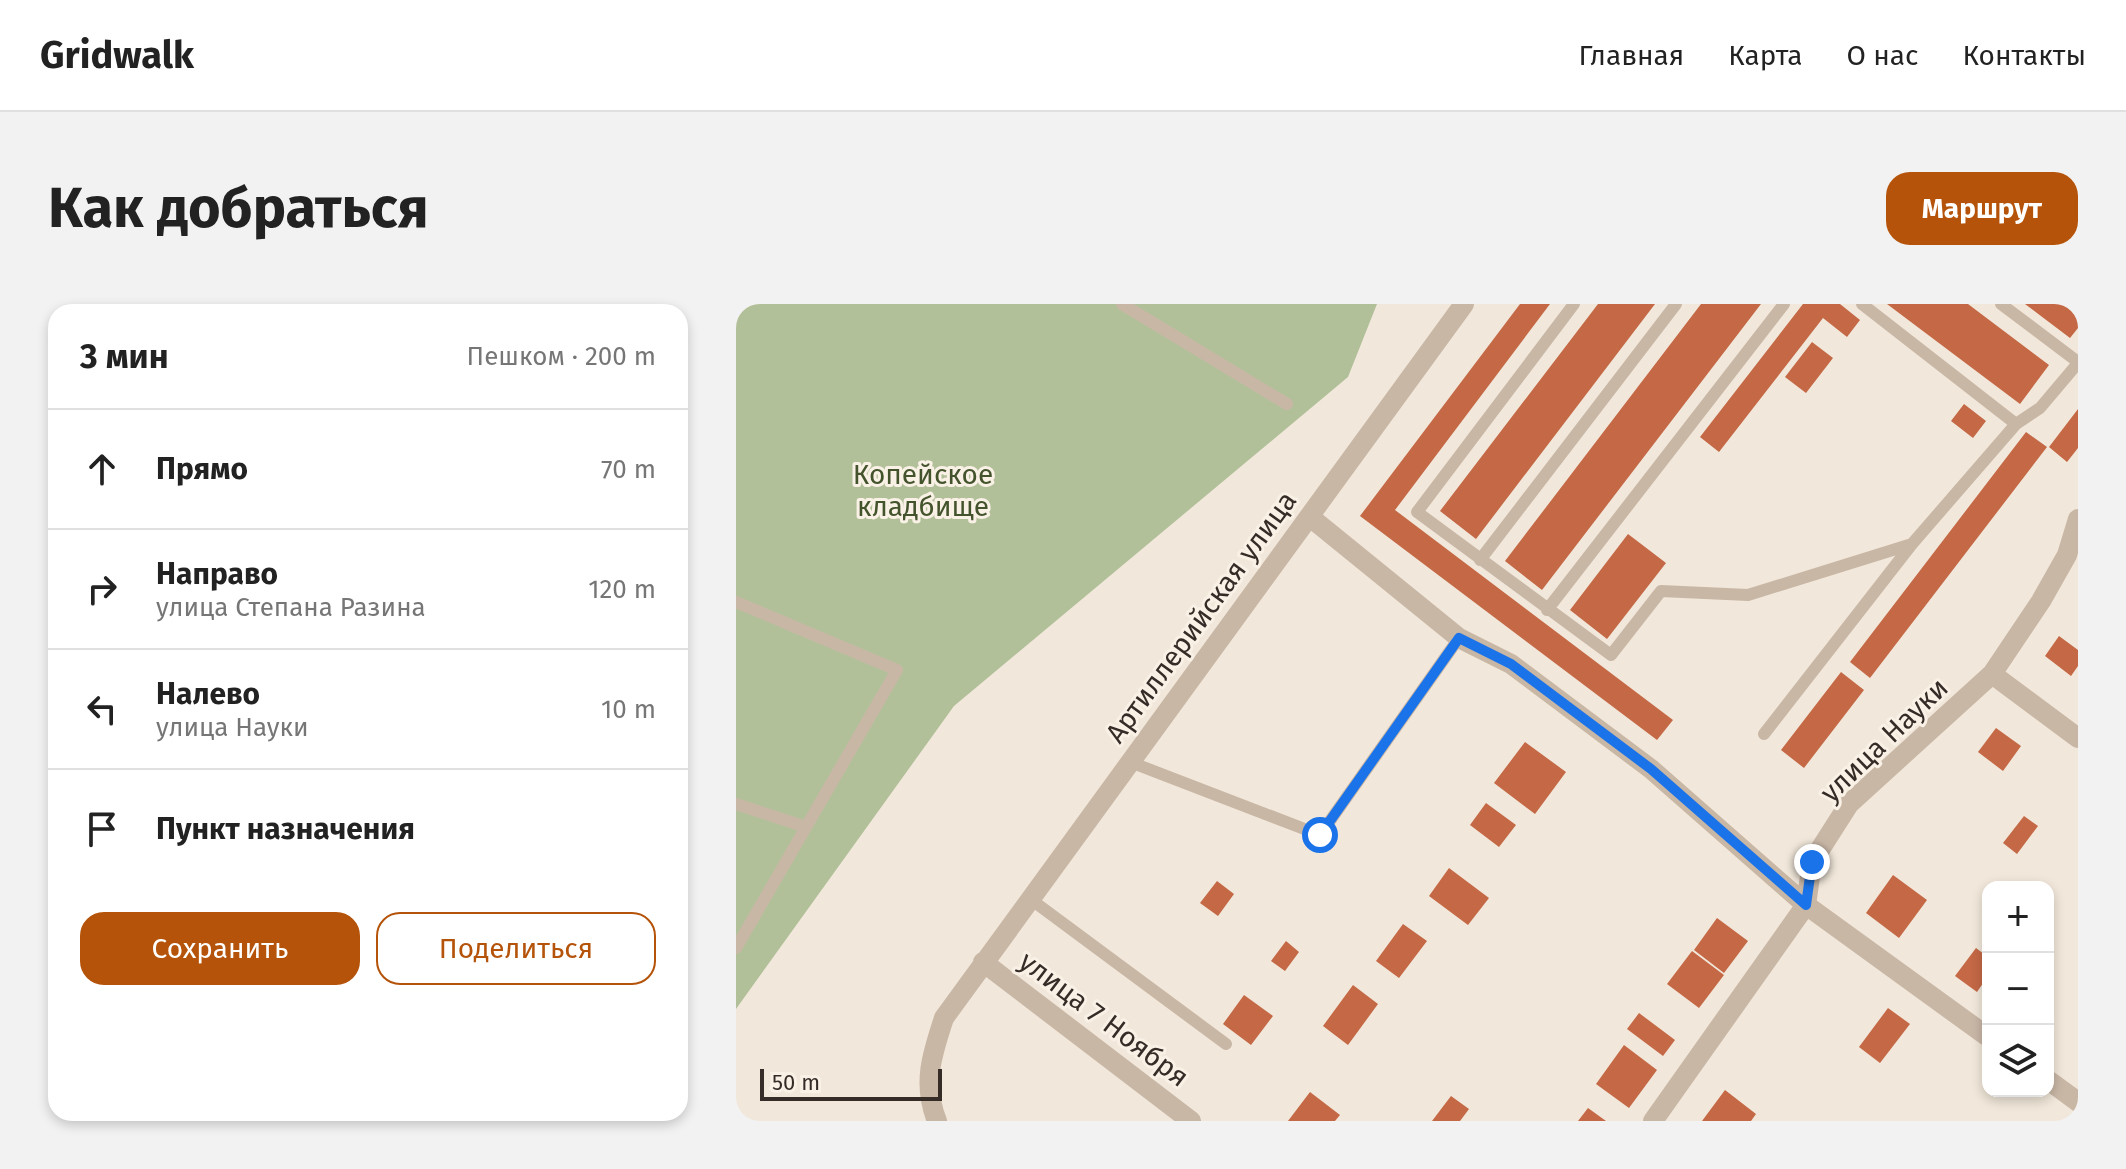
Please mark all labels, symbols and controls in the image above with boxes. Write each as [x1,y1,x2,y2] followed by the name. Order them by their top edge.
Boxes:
[40,32,194,78] text: Gridwalk
[1578,39,1684,72] text: Главная
[1728,39,1802,72] text: Карта
[1846,39,1918,72] text: О нас
[1962,39,2086,72] text: Контакты
[1886,172,2078,245] button: Маршрут
[48,175,429,242] text: Как добраться
[80,336,169,377] text: 3 мин
[467,341,656,372] text: Пешком · 200 m
[80,447,124,491] icon: ahead
[156,451,248,487] text: Прямо
[601,454,656,485] text: 70 m
[853,458,993,523] park label: Копейское кладбище
[1099,485,1303,749] street label: Артиллерийская улица
[156,556,278,592] text: Направо
[80,567,124,611] icon: right
[588,574,656,605] text: 120 m
[156,592,426,623] text: улица Степана Разина
[1813,671,1955,809] street label: улица Науки
[156,676,260,712] text: Налево
[80,687,124,731] icon: left
[601,694,656,725] text: 10 m
[156,712,309,743] text: улица Науки
[80,807,124,851] icon: arrive
[156,811,415,847] text: Пункт назначения
[1302,817,1338,853] route start
[1794,844,1830,880] route end
[1982,881,2054,1097] map controls
[1982,881,2054,953] button: +
[80,912,360,985] button: Сохранить
[376,912,656,985] button: Поделиться
[1013,944,1195,1094] street label: улица 7 Ноября
[1982,953,2054,1025] button: −
[1982,1025,2054,1097] button: layers
[760,1065,942,1101] scale bar
[772,1069,820,1096] text: 50 m

